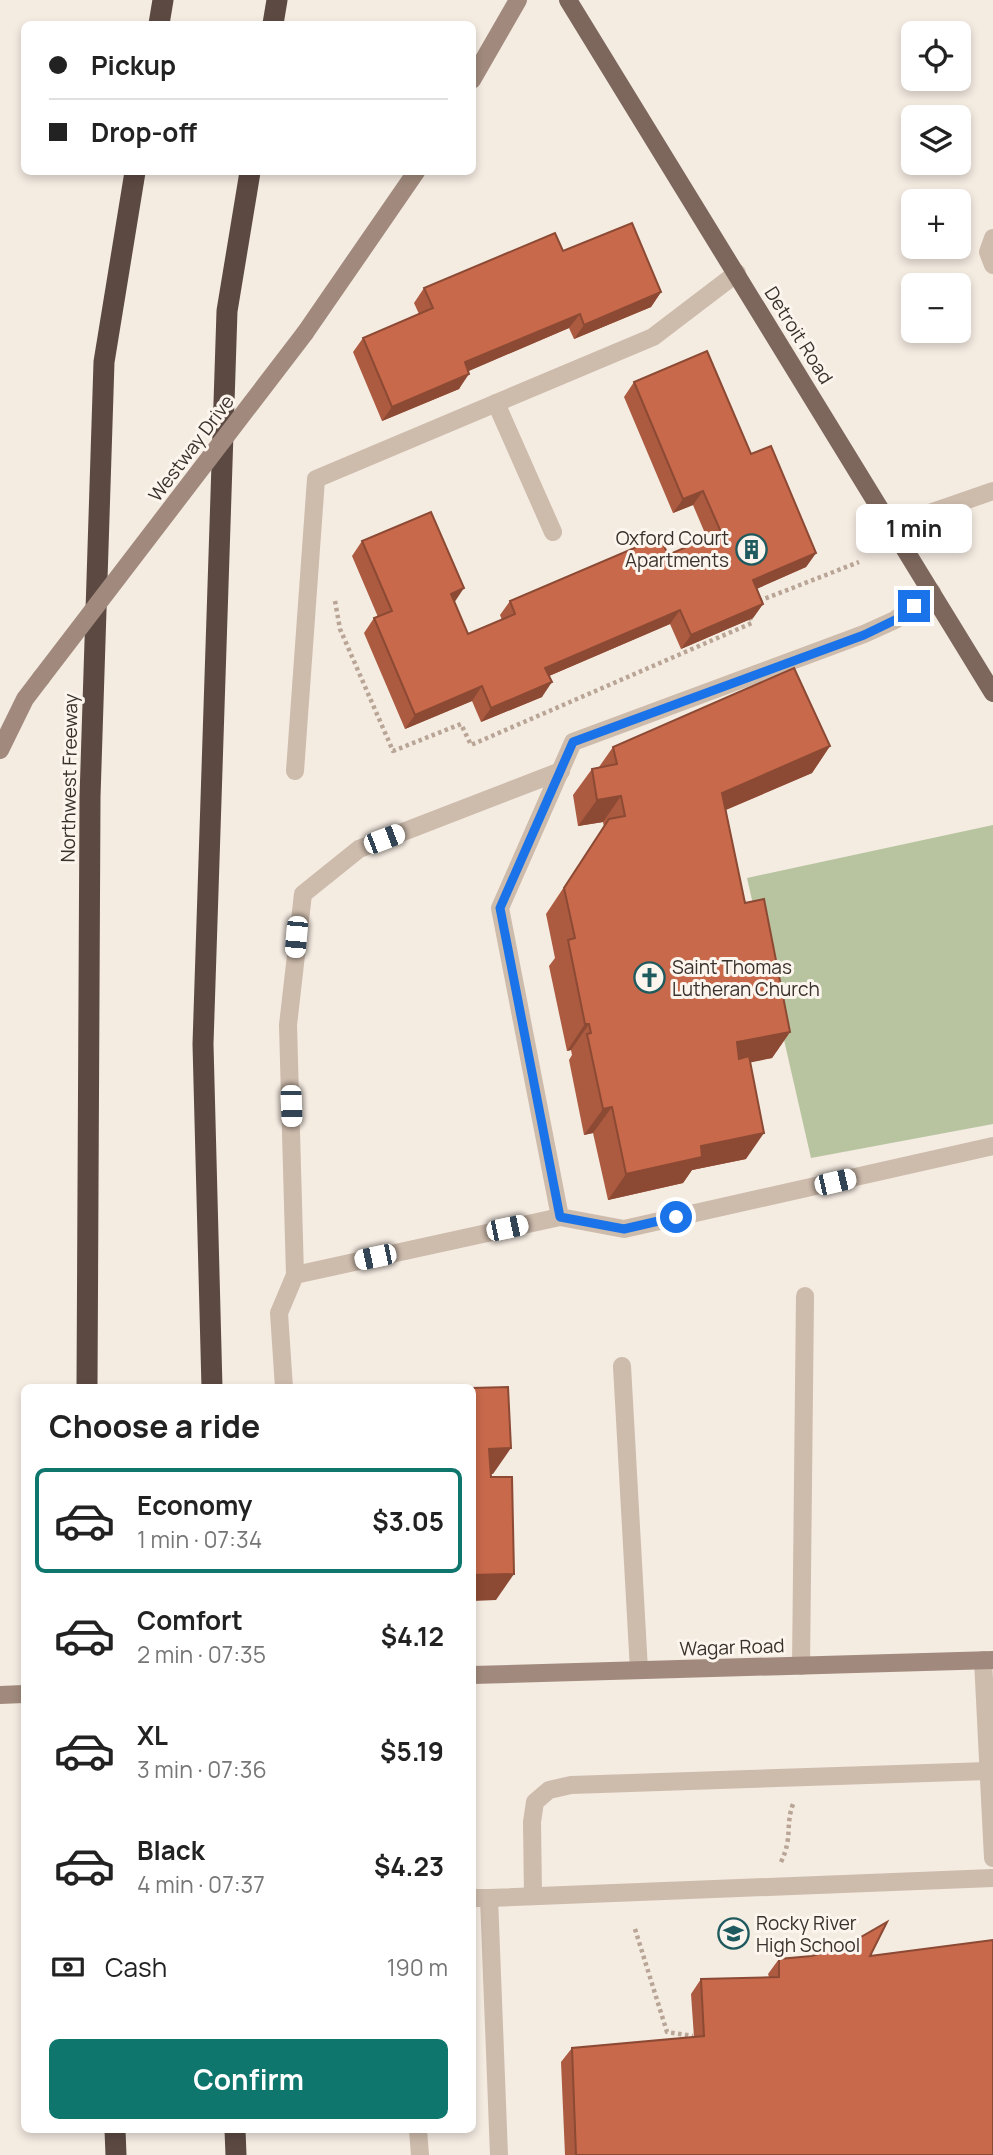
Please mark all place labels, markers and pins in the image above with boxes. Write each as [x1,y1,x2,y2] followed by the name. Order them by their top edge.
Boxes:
[616,525,729,573] place label: Oxford Court Apartments
[735,532,769,566] building icon: Oxford Court Apartments
[672,954,820,1002] place label: Saint Thomas Lutheran Church
[632,961,666,995] church icon: Saint Thomas Lutheran Church
[756,1910,860,1958] place label: Rocky River High School
[716,1917,750,1951] school or university icon: Rocky River High School

